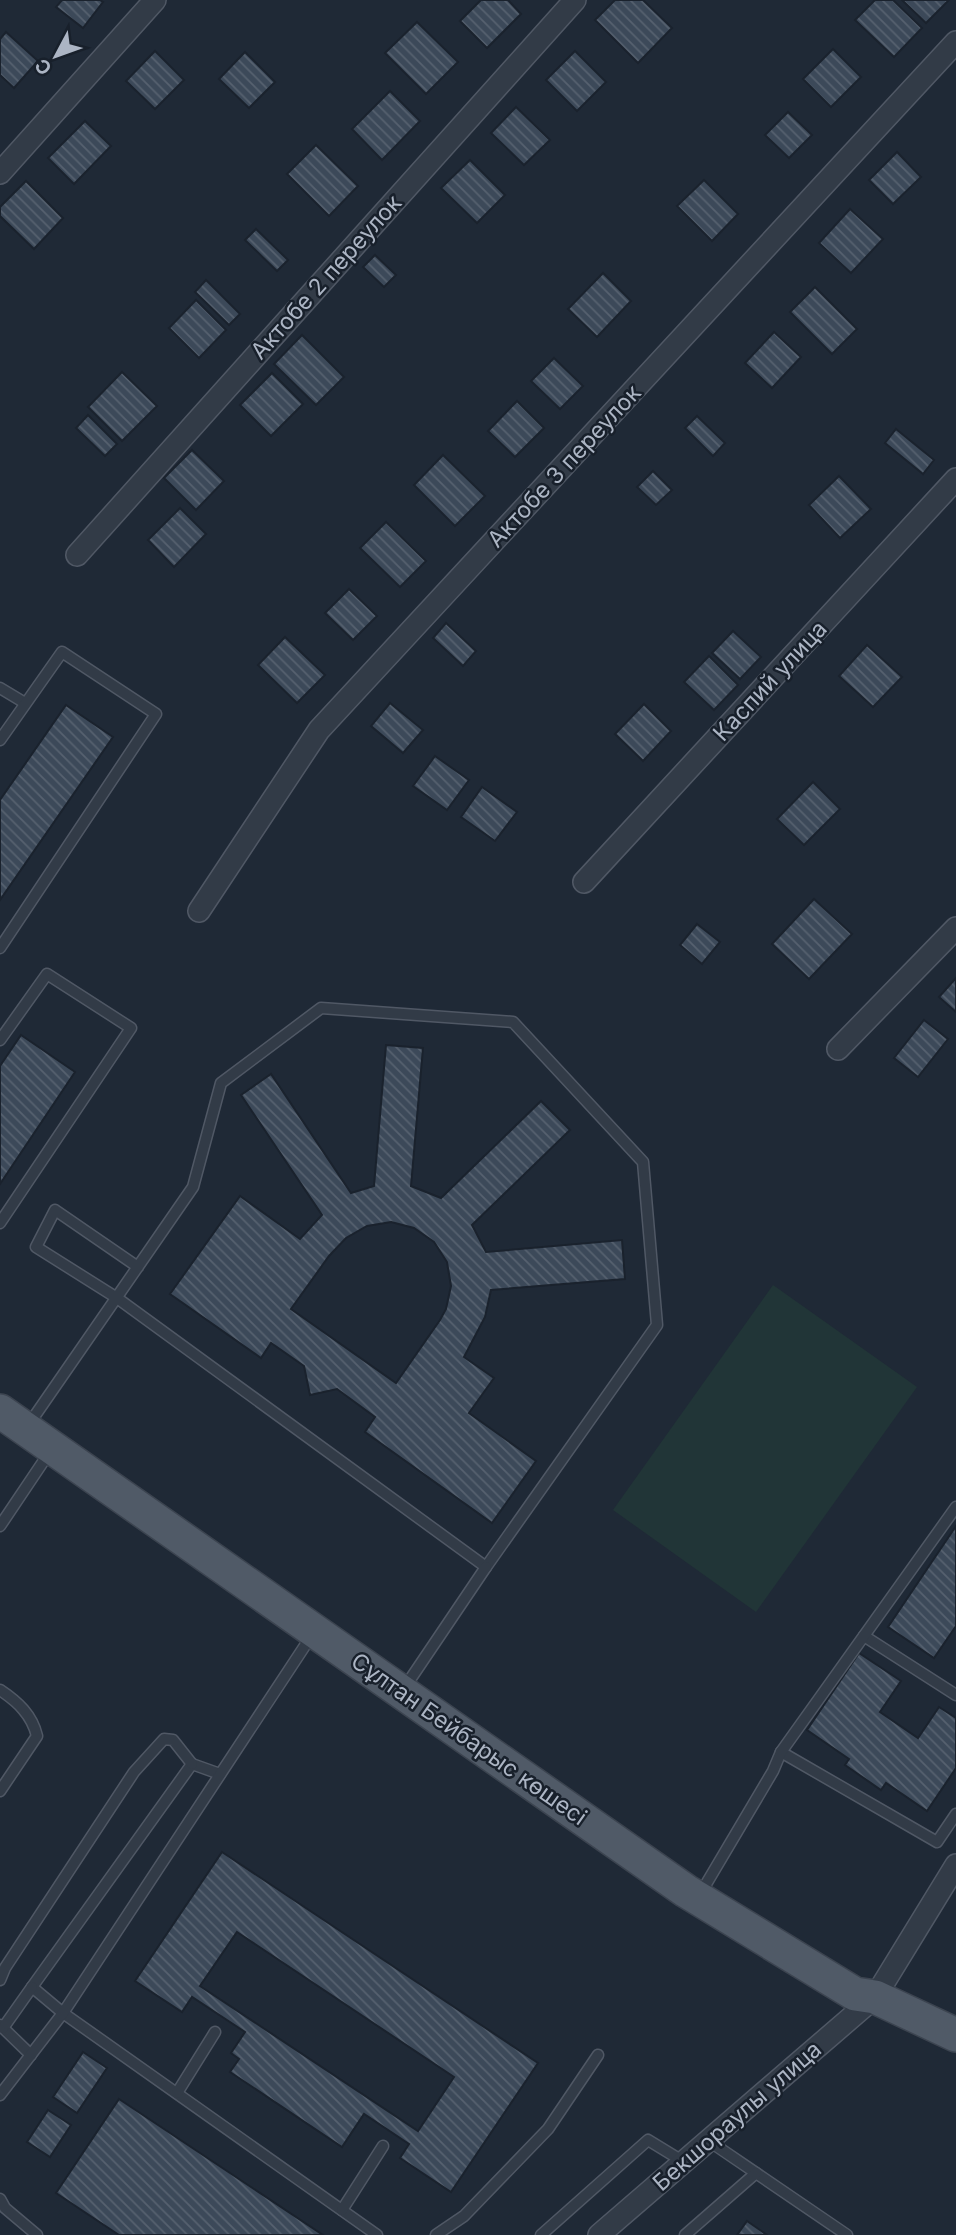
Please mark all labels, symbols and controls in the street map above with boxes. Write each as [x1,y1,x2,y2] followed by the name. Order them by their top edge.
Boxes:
[21,21,91,91] north arrow
[30,54,57,80] text: С
[245,189,408,365] street label: Актобе 2 переулок
[481,379,647,553] street label: Актобе 3 переулок
[707,615,833,747] street label: Каспий улица
[346,1647,592,1831] street label: Сұлтан Бейбарыс көшесі
[647,2035,827,2197] street label: Бекшораулы улица

